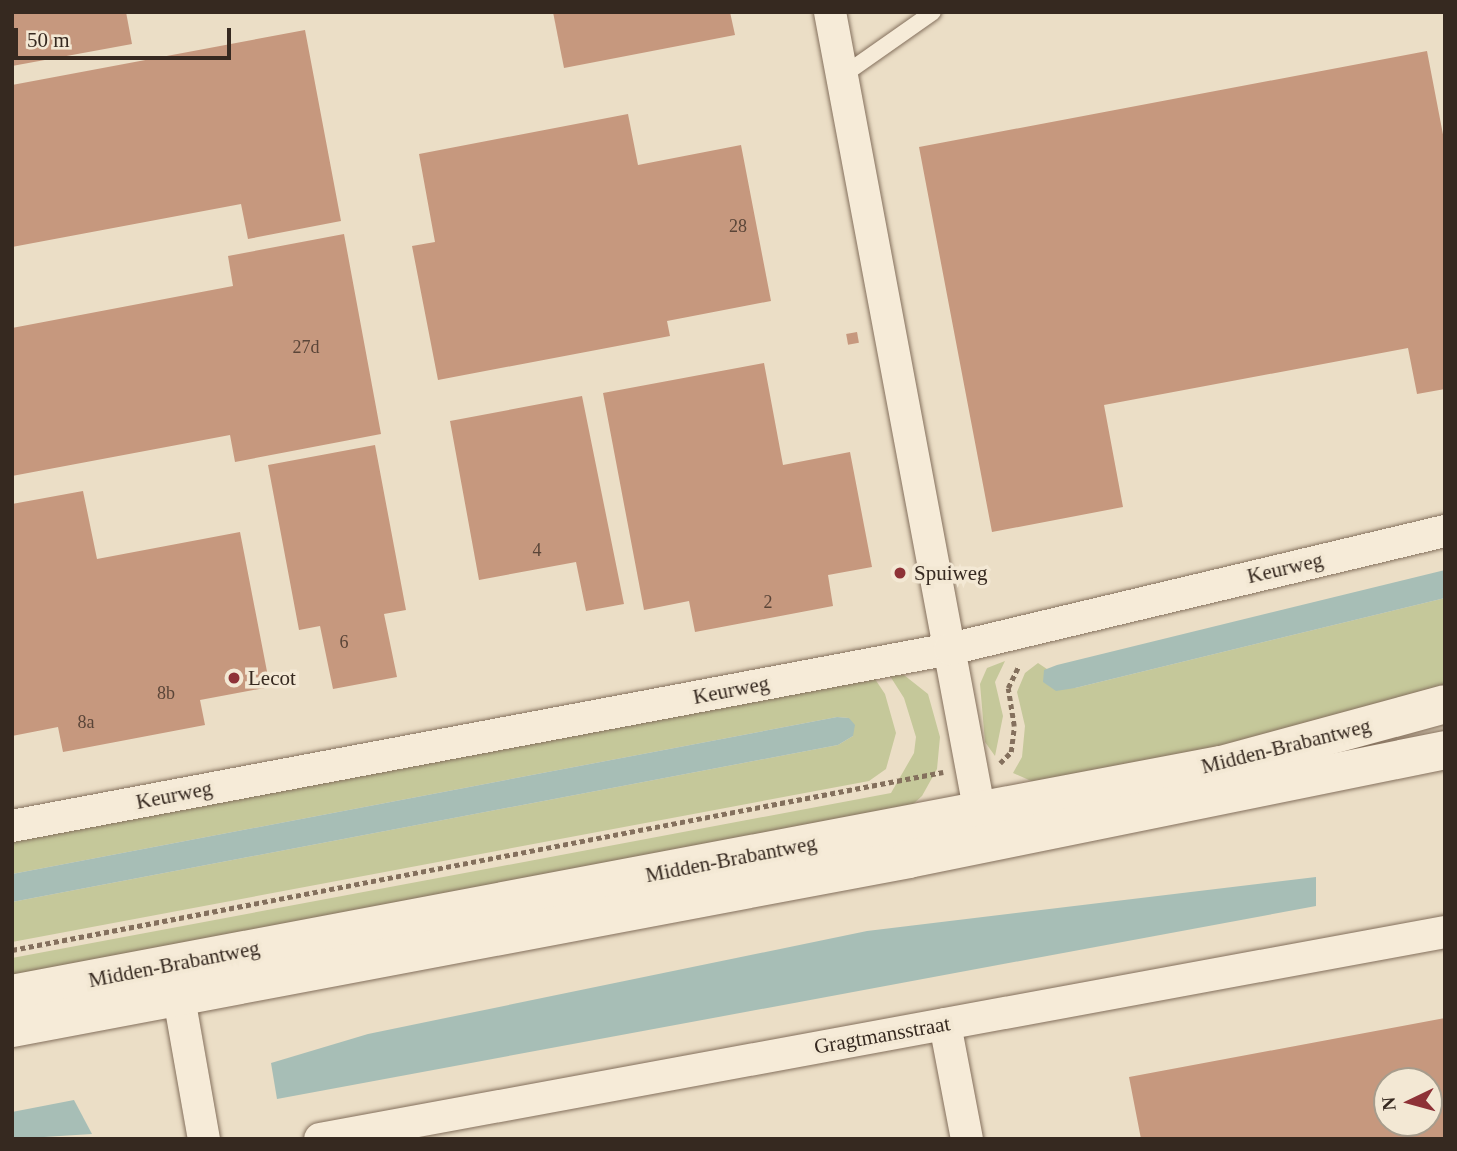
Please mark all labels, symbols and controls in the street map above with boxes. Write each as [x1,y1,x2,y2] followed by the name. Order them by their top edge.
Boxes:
[18,14,234,58] scale bar
[27,28,70,52] text: 50 m
[729,215,747,237] house number: 28
[292,336,320,358] house number: 27d
[532,539,541,561] house number: 4
[1245,547,1325,589] street label: Keurweg
[914,560,988,586] place label: Spuiweg
[892,565,908,581] marker: Spuiweg
[764,591,772,613] house number: 2
[340,631,349,653] house number: 6
[248,665,296,691] place label: Lecot
[226,670,242,686] marker: Lecot
[691,670,771,710] street label: Keurweg
[157,682,175,704] house number: 8b
[78,711,94,733] house number: 8a
[1199,713,1373,779] street label: Midden-Brabantweg
[134,775,214,815] street label: Keurweg
[643,830,819,888] street label: Midden-Brabantweg
[86,935,262,993] street label: Midden-Brabantweg
[812,1011,952,1059] street label: Gragtmansstraat
[1373,1067,1443,1137] north arrow
[1378,1096,1400,1111] text: N

